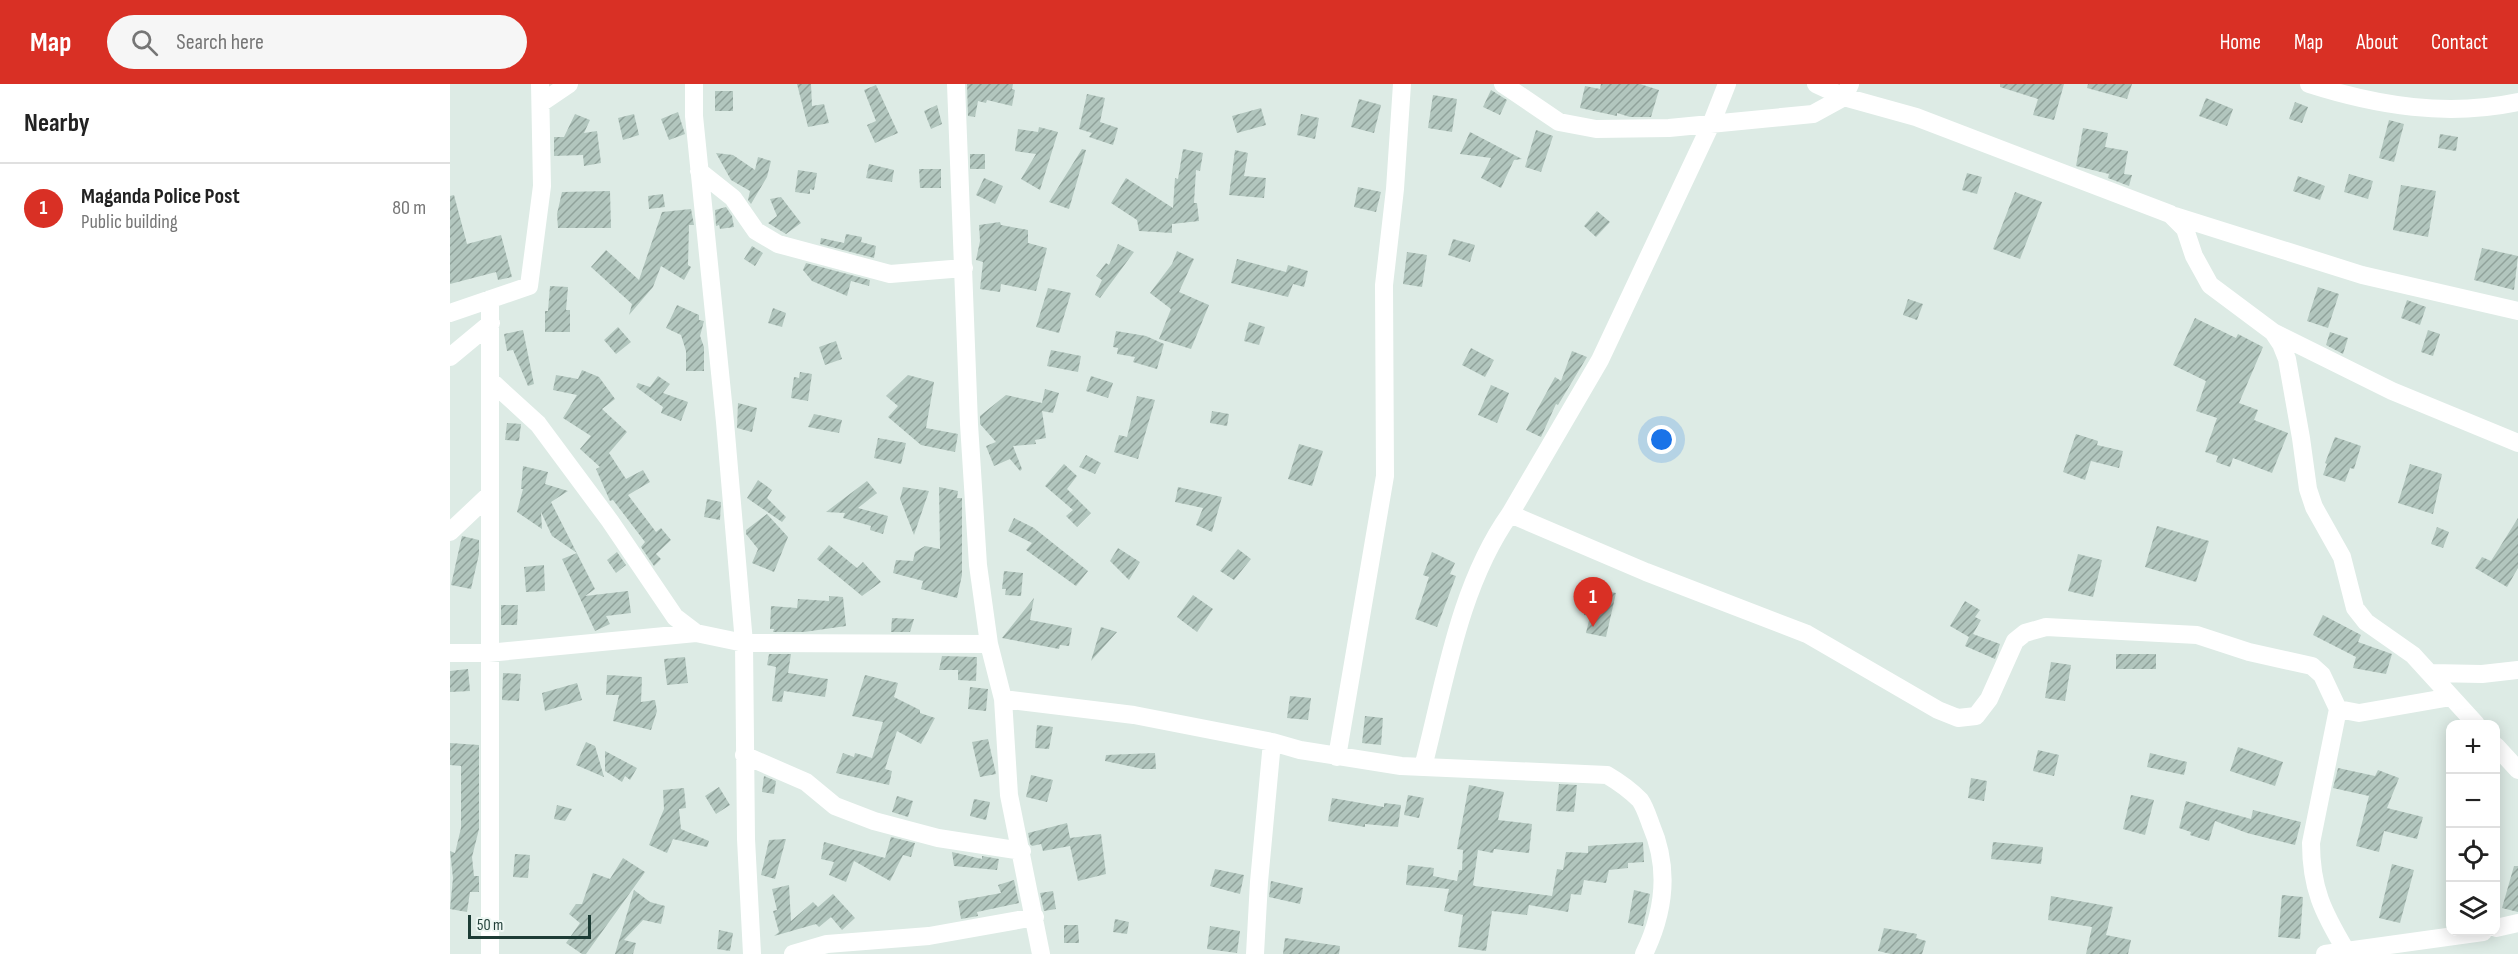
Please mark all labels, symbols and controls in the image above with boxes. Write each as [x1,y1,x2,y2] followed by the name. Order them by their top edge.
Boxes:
[107,15,527,69] search box
[30,26,71,59] text: Map
[128,26,161,59] icon: search
[176,29,264,56] text: Search here
[2220,30,2261,55] text: Home
[2294,30,2323,55] text: Map
[2356,30,2398,55] text: About
[2431,30,2488,55] text: Contact
[24,108,90,139] text: Nearby
[81,183,240,210] text: Maganda Police Post
[40,196,47,220] text: 1
[392,196,426,220] text: 80 m
[81,210,178,234] text: Public building
[1647,425,1676,454] your location
[1574,578,1612,627] pin: 1
[2446,720,2500,936] map controls
[2446,720,2500,774] button: +
[2446,774,2500,828] button: −
[2446,828,2500,882] button: locate
[2446,882,2500,936] button: layers
[468,912,591,940] scale bar
[477,916,503,935] text: 50 m

